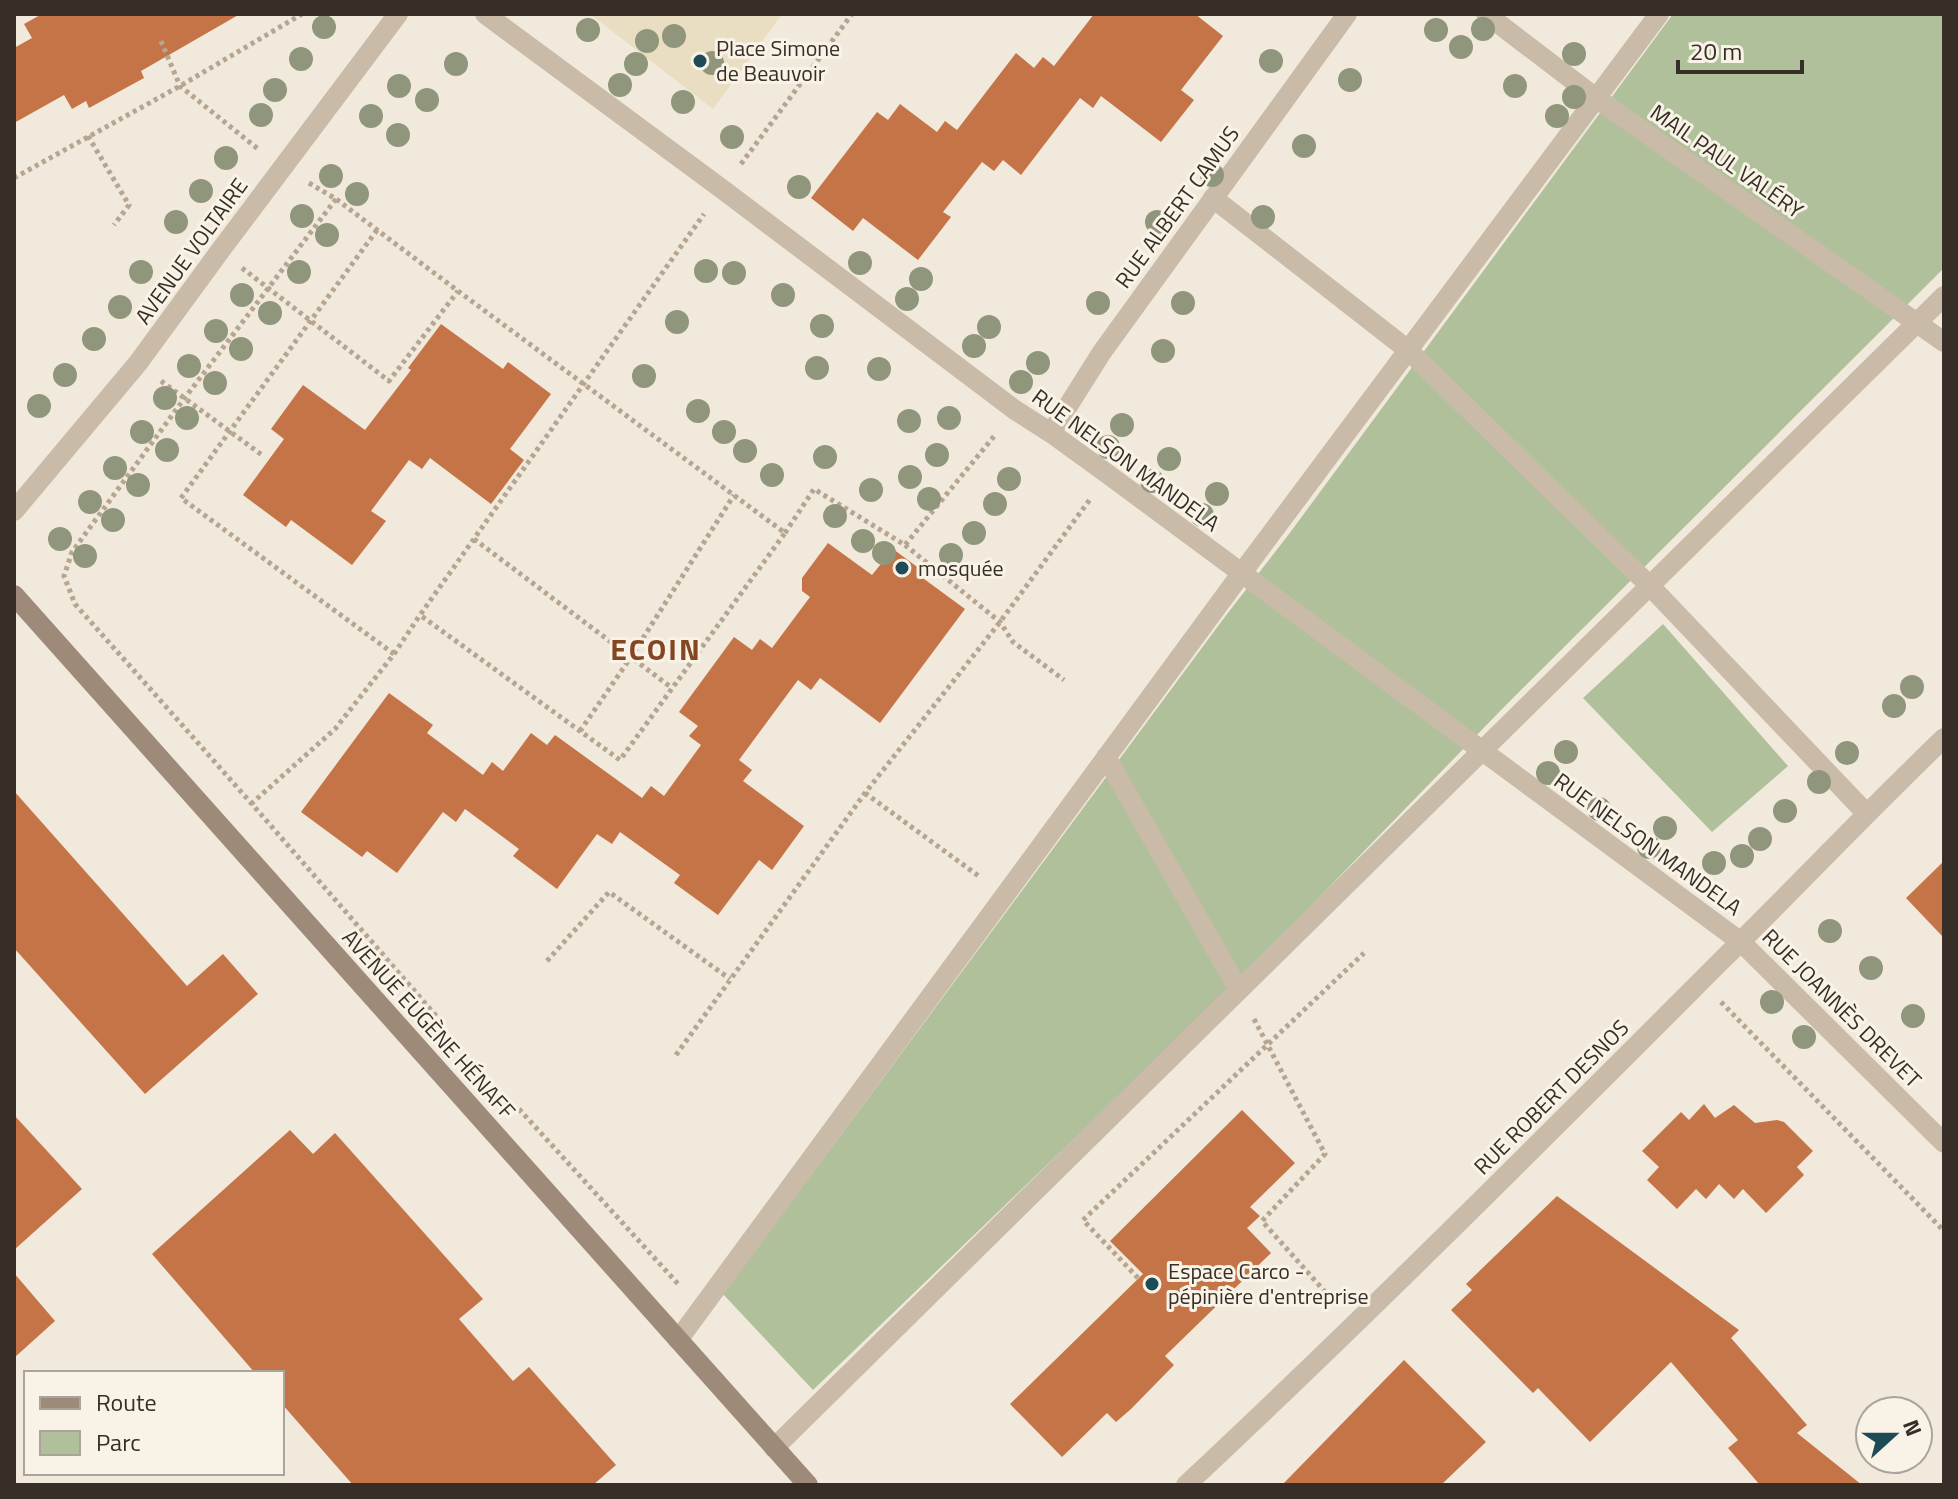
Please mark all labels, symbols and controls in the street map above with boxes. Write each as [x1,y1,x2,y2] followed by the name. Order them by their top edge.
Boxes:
[1678,24,1802,74] scale bar
[716,31,840,90] place label: Place Simone de Beauvoir
[1690,33,1742,69] text: 20 m
[691,52,709,70] marker: Place Simone de Beauvoir
[1643,95,1811,227] street label: MAIL PAUL VALÉRY
[1106,119,1248,295] street label: RUE ALBERT CAMUS
[126,171,256,331] street label: AVENUE VOLTAIRE
[1025,380,1227,540] street label: RUE NELSON MANDELA
[918,551,1004,585] place label: mosquée
[893,559,911,577] marker: mosquée
[610,626,702,672] district label: ECOIN
[1547,764,1749,924] street label: RUE NELSON MANDELA
[1754,920,1930,1096] street label: RUE JOANNÈS DREVET
[334,921,524,1127] street label: AVENUE EUGÈNE HÉNAFF
[1466,1012,1636,1182] street label: RUE ROBERT DESNOS
[1168,1254,1369,1313] place label: Espace Carco - pépinière d'entreprise
[1143,1275,1161,1293] marker: Espace Carco - pépinière d'entreprise
[24,1371,284,1475] legend
[96,1384,157,1420] text: Route
[1854,1395,1934,1475] north arrow
[1894,1415,1931,1441] text: N
[96,1424,141,1460] text: Parc

